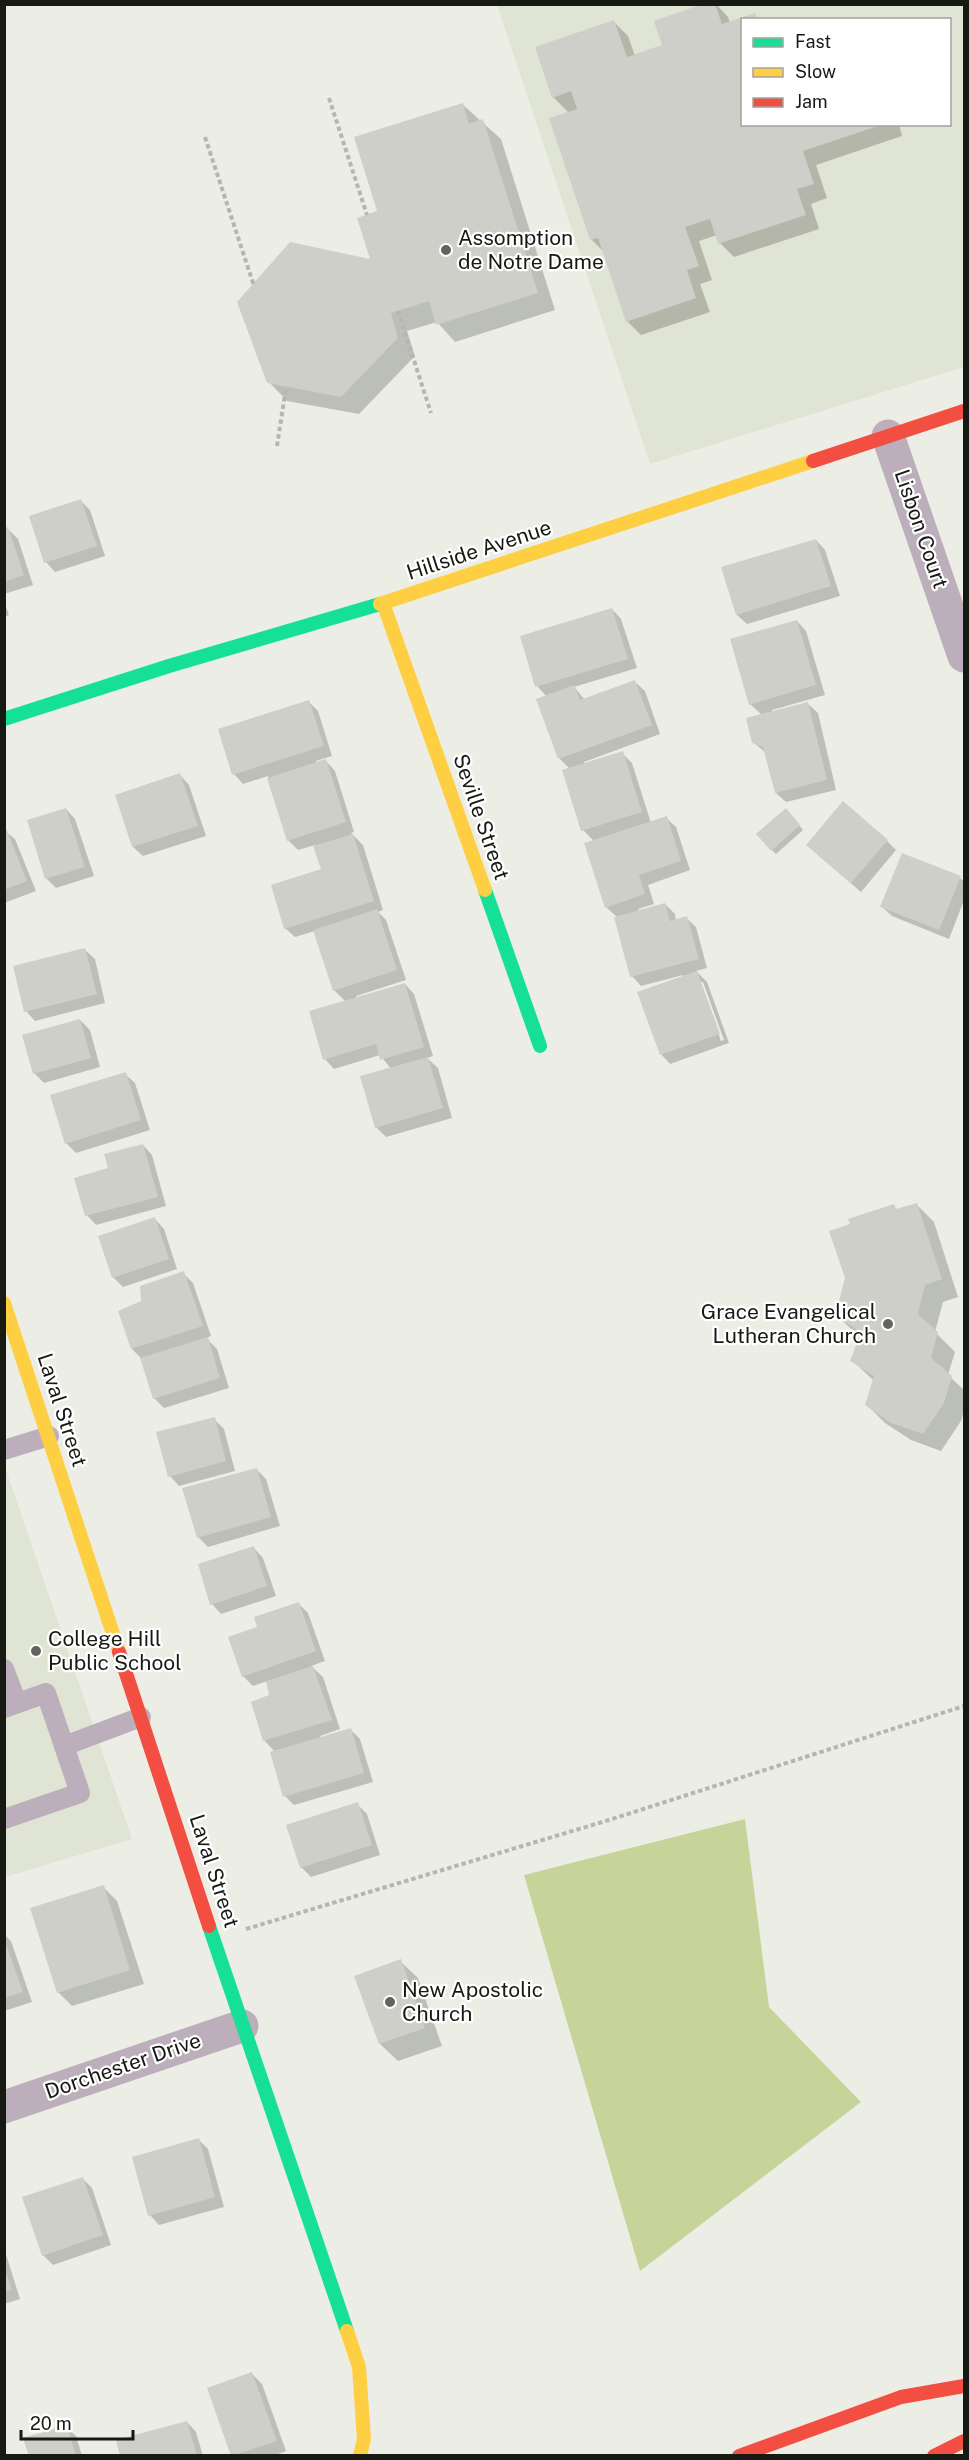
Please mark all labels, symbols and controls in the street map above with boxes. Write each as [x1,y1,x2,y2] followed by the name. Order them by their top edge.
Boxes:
[741,18,951,126] legend
[795,31,831,52] text: Fast
[795,61,836,82] text: Slow
[795,91,828,112] text: Jam
[458,225,604,274] place label: Assomption de Notre Dame
[439,243,453,257] marker: Assomption de Notre Dame
[889,466,954,592] street label: Lisbon Court
[403,514,554,585] street label: Hillside Avenue
[448,750,515,883] street label: Seville Street
[701,1299,876,1348] place label: Grace Evangelical Lutheran Church
[881,1317,895,1331] marker: Grace Evangelical Lutheran Church
[32,1350,93,1470] street label: Laval Street
[48,1626,182,1675] place label: College Hill Public School
[29,1644,43,1658] marker: College Hill Public School
[184,1811,245,1931] street label: Laval Street
[402,1977,543,2026] place label: New Apostolic Church
[383,1995,397,2009] marker: New Apostolic Church
[42,2027,204,2104] street label: Dorchester Drive
[21,2403,134,2441] scale bar
[30,2413,72,2434] text: 20 m

